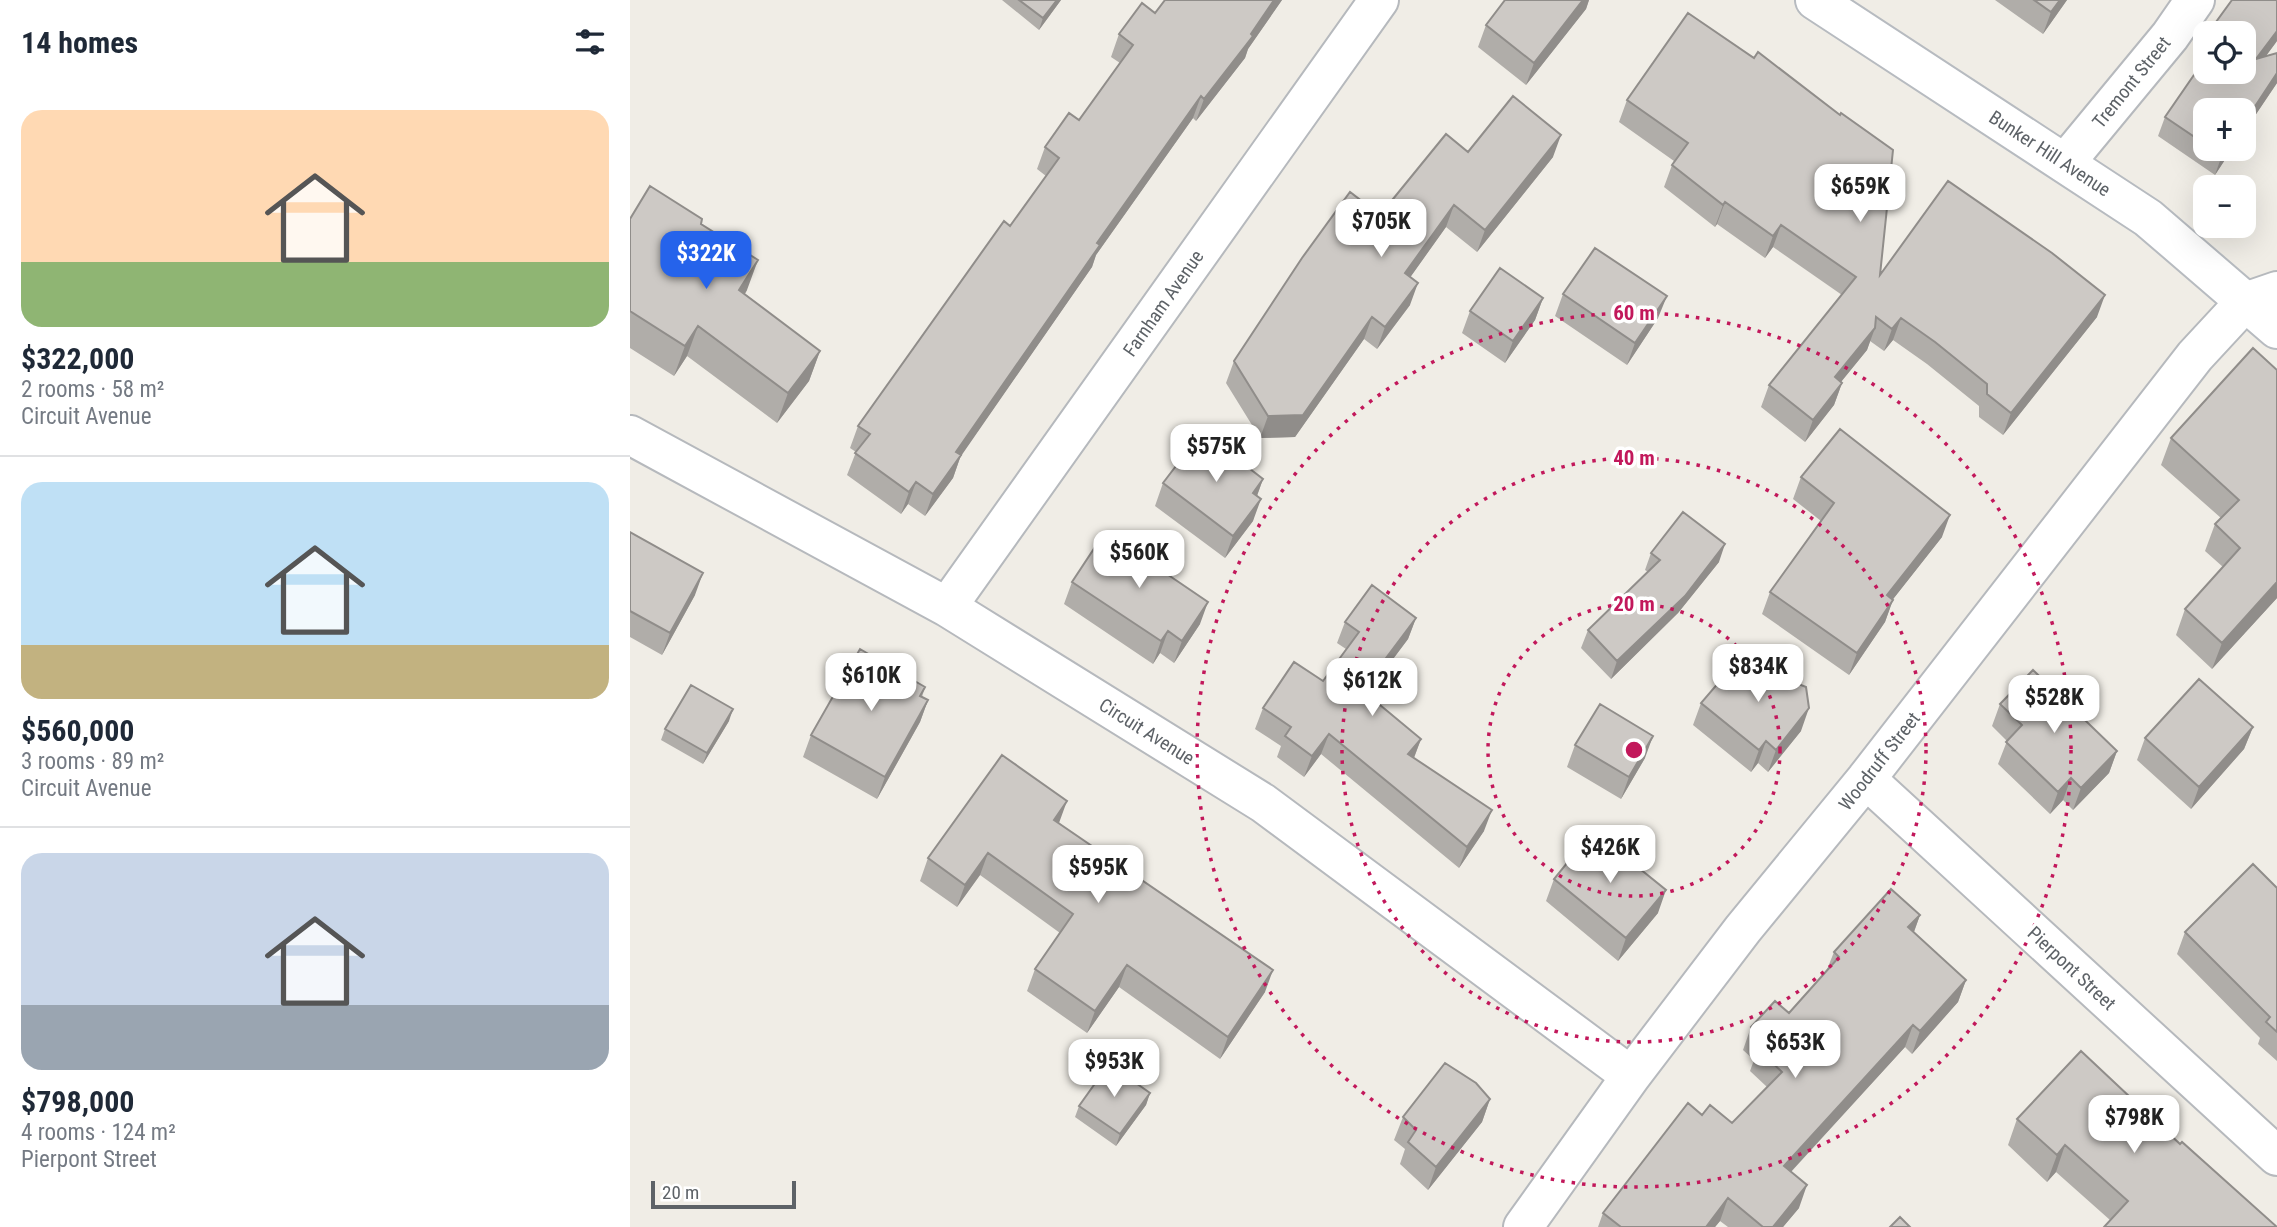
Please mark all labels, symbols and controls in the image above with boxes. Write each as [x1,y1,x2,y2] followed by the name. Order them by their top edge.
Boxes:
[2193,21,2256,238] map controls
[2193,21,2256,84] button: locate
[571,23,609,61] icon: filters
[21,25,138,60] text: 14 homes
[2087,32,2175,133] street label: Tremont Street
[2193,98,2256,161] button: +
[1985,106,2115,201] street label: Bunker Hill Avenue
[252,155,378,281] icon: home
[1811,164,1909,224] pin: $659K
[1830,173,1890,200] text: $659K
[2193,175,2256,238] button: −
[1332,200,1430,259] pin: $705K
[1351,208,1411,235] text: $705K
[657,232,755,291] pin: $322K
[676,240,736,267] text: $322K
[1118,246,1209,361] street label: Farnham Avenue
[1613,301,1655,325] text: 60 m
[21,341,134,376] text: $322,000
[21,376,164,403] text: 2 rooms · 58 m²
[21,403,151,430] text: Circuit Avenue
[1167,424,1265,484] pin: $575K
[1186,433,1246,460] text: $575K
[1613,446,1655,470] text: 40 m
[252,527,378,653] icon: home
[1090,530,1188,590] pin: $560K
[1109,539,1169,566] text: $560K
[1613,592,1655,616] text: 20 m
[1709,644,1807,704] pin: $834K
[1728,653,1788,680] text: $834K
[822,654,920,713] pin: $610K
[1323,658,1421,718] pin: $612K
[841,662,901,689] text: $610K
[1342,667,1402,694] text: $612K
[2005,676,2103,735] pin: $528K
[2024,684,2084,711] text: $528K
[1095,693,1199,770] street label: Circuit Avenue
[1834,708,1925,815] street label: Woodruff Street
[21,713,134,748] text: $560,000
[1622,738,1646,762] centre of rings
[21,748,164,775] text: 3 rooms · 89 m²
[21,775,151,802] text: Circuit Avenue
[1561,826,1659,885] pin: $426K
[1580,834,1640,861] text: $426K
[1049,846,1147,905] pin: $595K
[1068,854,1128,881] text: $595K
[252,898,378,1024] icon: home
[2023,922,2121,1015] street label: Pierpont Street
[1746,1020,1844,1080] pin: $653K
[1765,1029,1825,1056] text: $653K
[1065,1040,1163,1099] pin: $953K
[1084,1048,1144,1075] text: $953K
[21,1084,134,1119] text: $798,000
[2085,1096,2183,1155] pin: $798K
[2104,1104,2164,1131] text: $798K
[21,1119,176,1146] text: 4 rooms · 124 m²
[21,1146,157,1173] text: Pierpont Street
[651,1178,796,1210] scale bar
[662,1181,699,1204] text: 20 m

